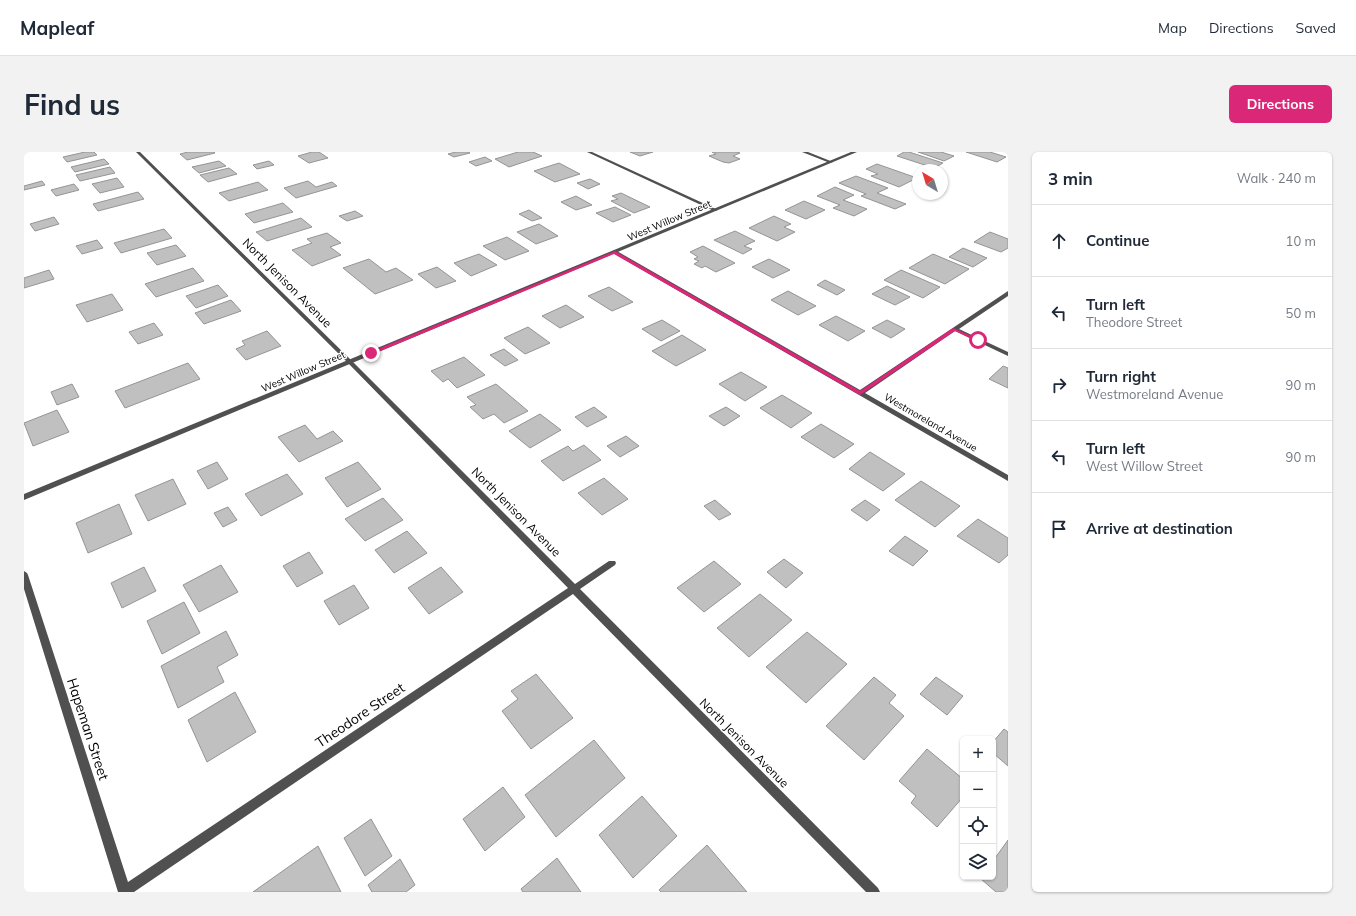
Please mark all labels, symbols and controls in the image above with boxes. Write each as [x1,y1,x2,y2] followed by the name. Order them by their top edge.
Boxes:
[20,16,94,40] text: Mapleaf
[1158,19,1187,37] text: Map
[1209,19,1274,37] text: Directions
[1296,19,1336,37] text: Saved
[1229,85,1332,123] button: Directions
[24,87,120,122] text: Find us
[912,164,948,200] north arrow
[1048,168,1093,189] text: 3 min
[1237,170,1316,186] text: Walk · 240 m
[625,197,714,244] street label: West Willow Street
[1048,230,1070,252] icon: ahead
[1086,231,1149,250] text: Continue
[1286,233,1316,249] text: 10 m
[240,235,335,330] street label: North Jenison Avenue
[1086,295,1145,314] text: Turn left
[1048,302,1070,324] icon: left
[1286,305,1316,321] text: 50 m
[1086,314,1182,330] text: Theodore Street
[969,331,987,349] route start
[362,344,380,362] route end
[259,348,348,395] street label: West Willow Street
[1086,367,1156,386] text: Turn right
[1048,374,1070,396] icon: right
[1286,377,1316,393] text: 90 m
[1086,386,1223,402] text: Westmoreland Avenue
[882,390,980,454] street label: Westmoreland Avenue
[1086,439,1145,458] text: Turn left
[1048,446,1070,468] icon: left
[1286,449,1316,465] text: 90 m
[1086,458,1203,474] text: West Willow Street
[469,464,564,559] street label: North Jenison Avenue
[1048,518,1070,540] icon: arrive
[1086,519,1233,538] text: Arrive at destination
[63,676,113,782] street label: Hapeman Street
[312,679,408,751] street label: Theodore Street
[697,695,792,790] street label: North Jenison Avenue
[960,736,996,880] map controls
[960,736,996,772] button: +
[960,772,996,808] button: −
[960,808,996,844] button: locate
[960,844,996,880] button: layers

